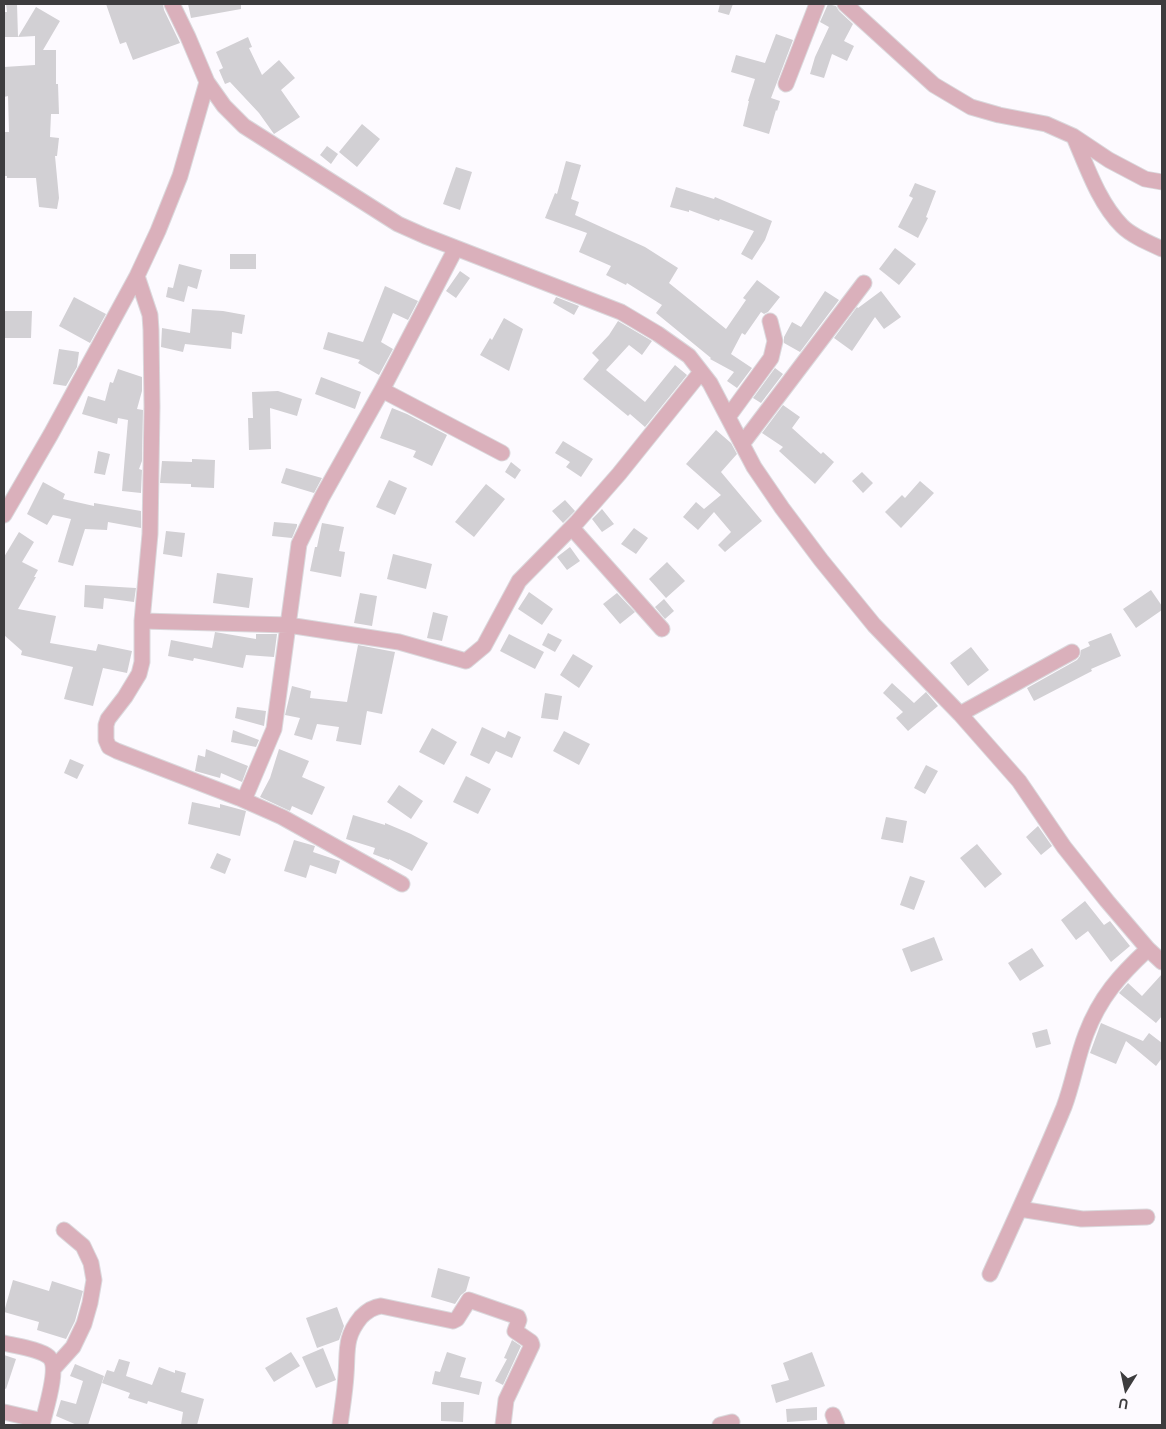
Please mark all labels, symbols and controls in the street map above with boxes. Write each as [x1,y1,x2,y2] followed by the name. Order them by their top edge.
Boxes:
[1101,1364,1151,1414] north arrow
[1117,1394,1130,1413] text: U

